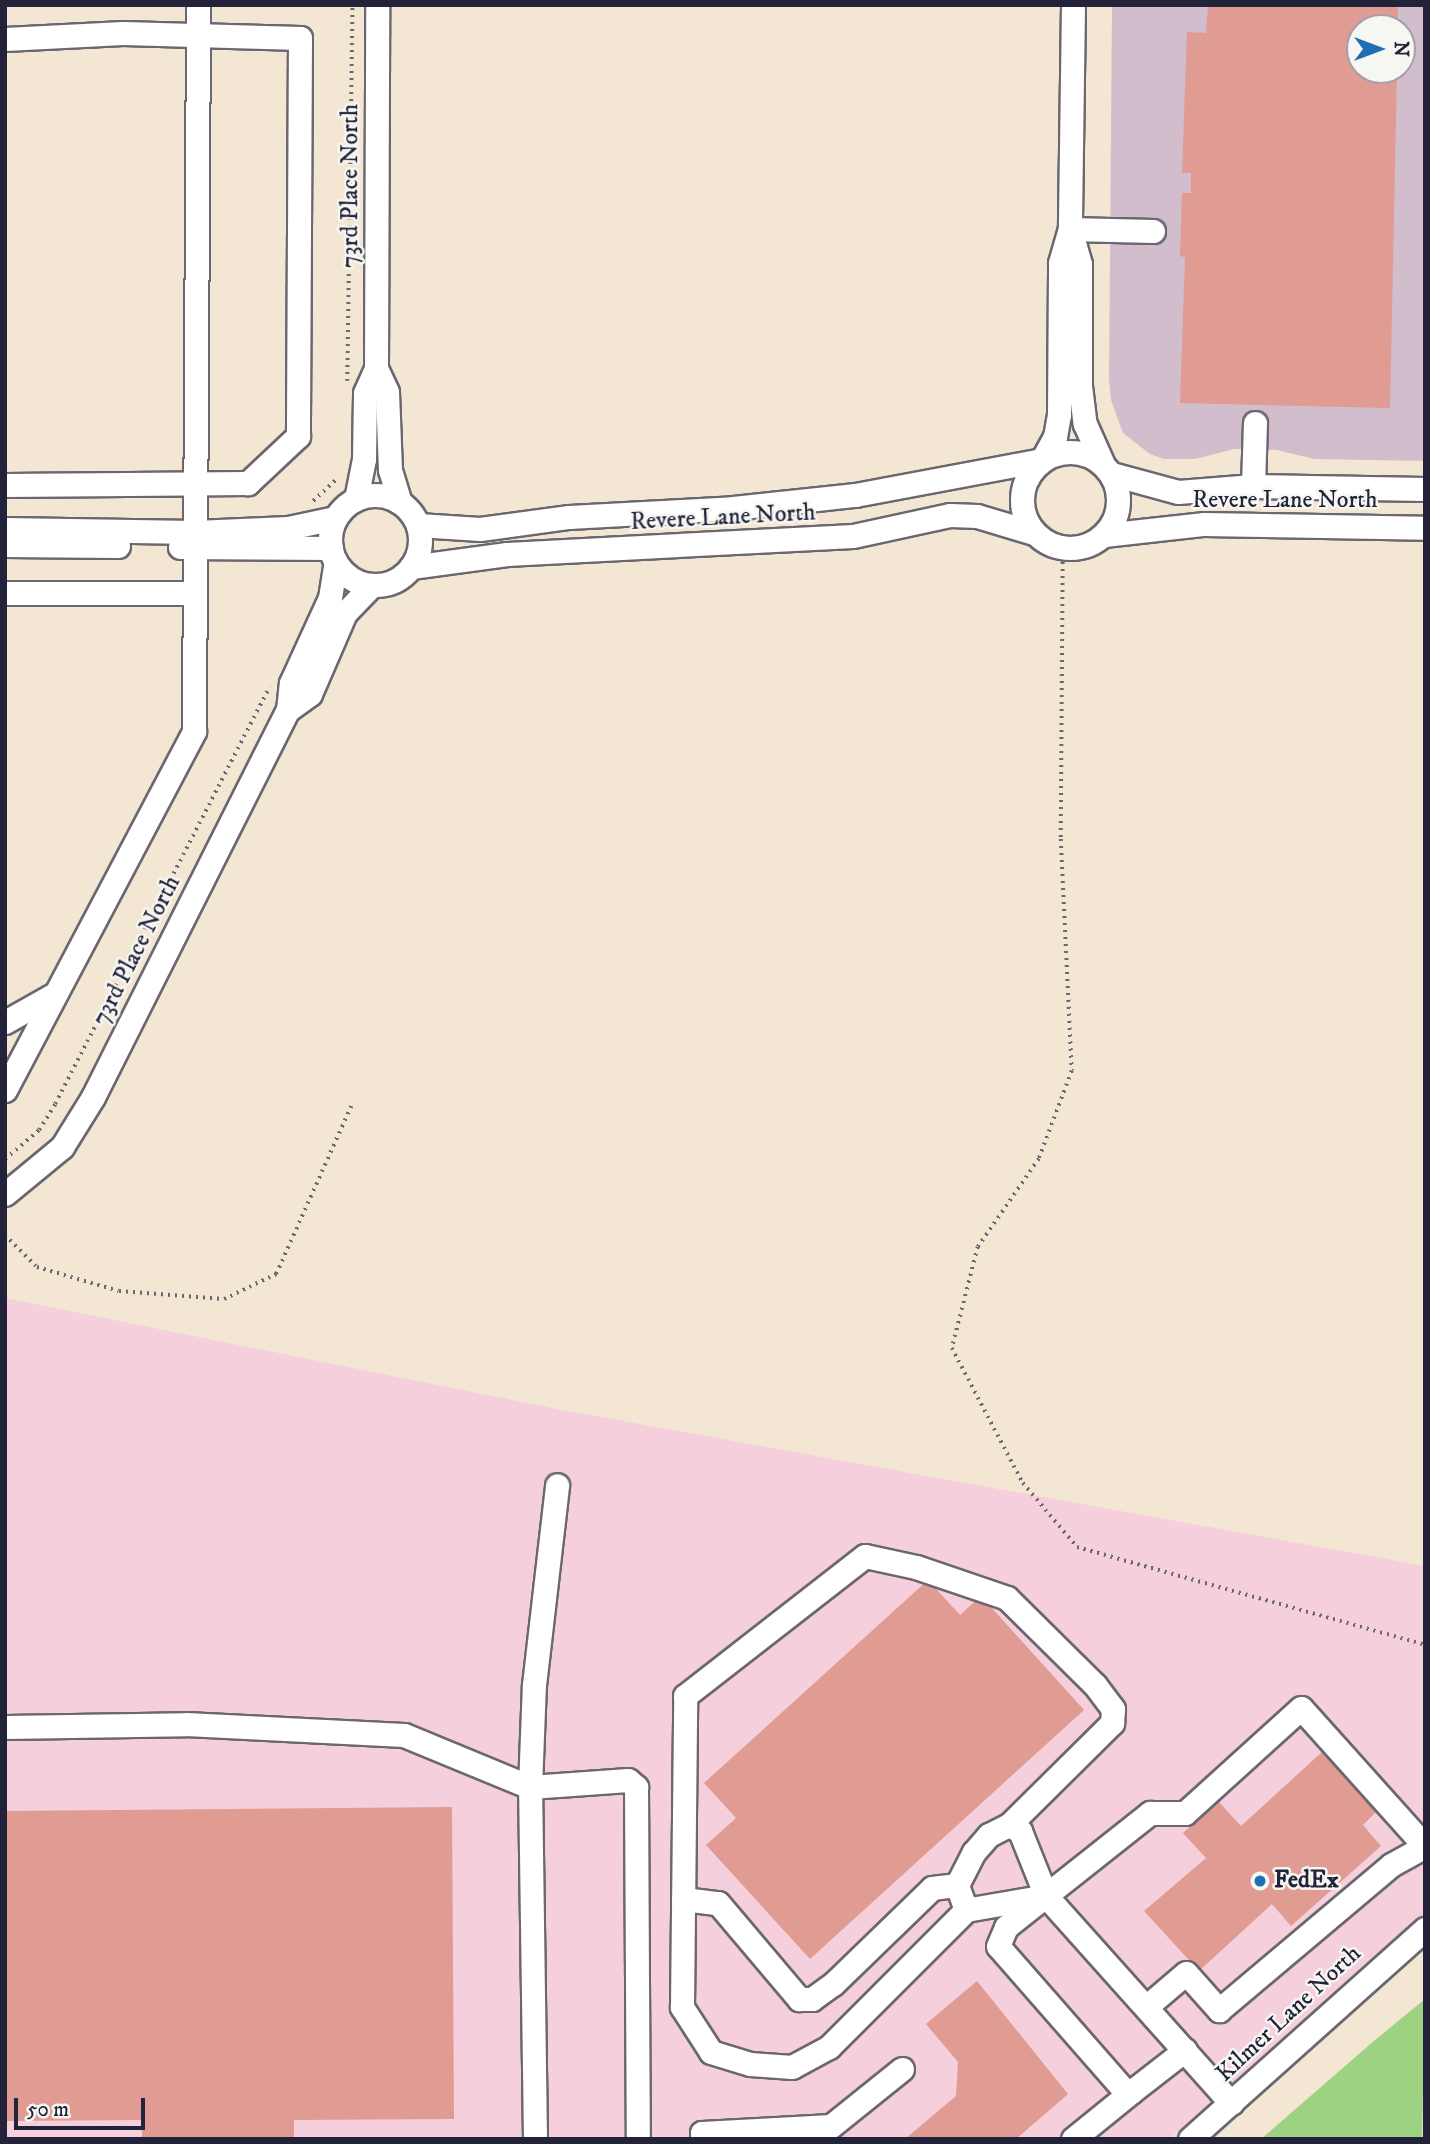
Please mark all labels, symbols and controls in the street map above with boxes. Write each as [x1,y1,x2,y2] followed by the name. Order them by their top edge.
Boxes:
[1346,14,1416,84] north arrow
[1389,41,1412,57] text: N
[337,104,365,268] street label: 73rd Place North
[1192,487,1378,515] street label: Revere Lane North
[630,499,816,537] street label: Revere Lane North
[87,871,187,1031] street label: 73rd Place North
[1274,1867,1339,1895] place label: FedEx
[1252,1873,1268,1889] marker: FedEx
[1211,1940,1367,2088] street label: Kilmer Lane North
[18,2084,149,2128] scale bar
[27,2097,69,2123] text: 50 m

